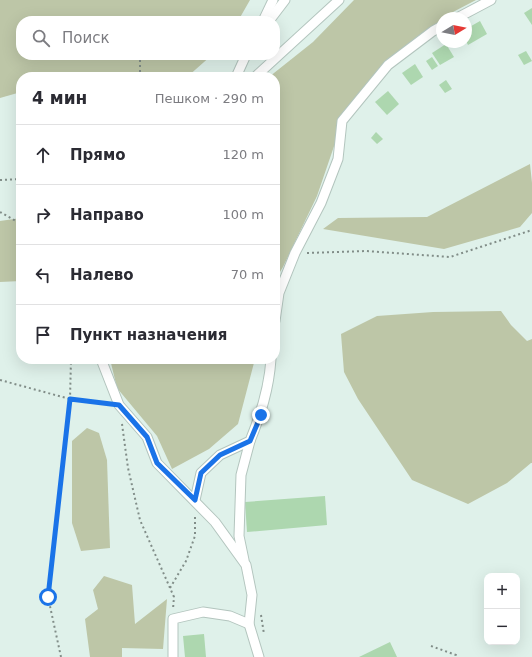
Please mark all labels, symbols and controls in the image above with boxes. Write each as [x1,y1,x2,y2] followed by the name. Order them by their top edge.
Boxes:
[436,12,472,48] north arrow
[16,16,280,60] search box
[30,27,52,49] icon: search
[62,29,110,47] text: Поиск
[32,88,87,108] text: 4 мин
[155,91,264,106] text: Пешком · 290 m
[32,144,54,166] icon: ahead
[70,146,126,164] text: Прямо
[222,147,264,162] text: 120 m
[32,204,54,226] icon: right
[70,206,144,224] text: Направо
[222,207,264,222] text: 100 m
[32,264,54,286] icon: left
[70,266,134,284] text: Налево
[231,267,264,282] text: 70 m
[32,324,54,346] icon: arrive
[70,326,227,344] text: Пункт назначения
[252,406,270,424] route end
[484,573,520,645] map controls
[484,573,520,609] button: +
[39,588,57,606] route start
[484,609,520,645] button: −

